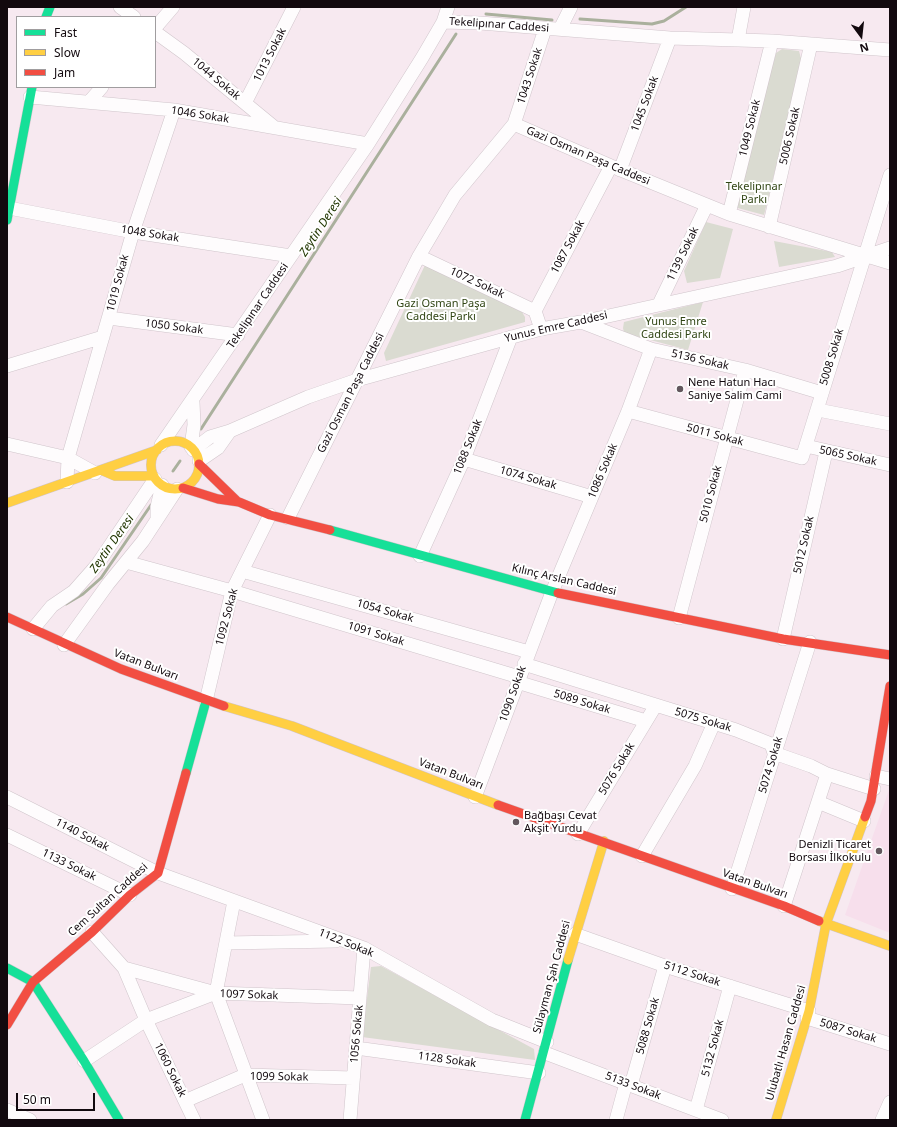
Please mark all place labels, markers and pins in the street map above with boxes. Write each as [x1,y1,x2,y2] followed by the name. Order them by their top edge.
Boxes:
[688,376,782,402] place label: Nene Hatun Hacı Saniye Salim Cami
[675,384,685,394] marker: Nene Hatun Hacı Saniye Salim Cami
[524,809,597,835] place label: Bağbaşı Cevat Akşit Yurdu
[511,817,521,827] marker: Bağbaşı Cevat Akşit Yurdu
[789,838,871,864] place label: Denizli Ticaret Borsası İlkokulu
[874,846,884,856] marker: Denizli Ticaret Borsası İlkokulu

